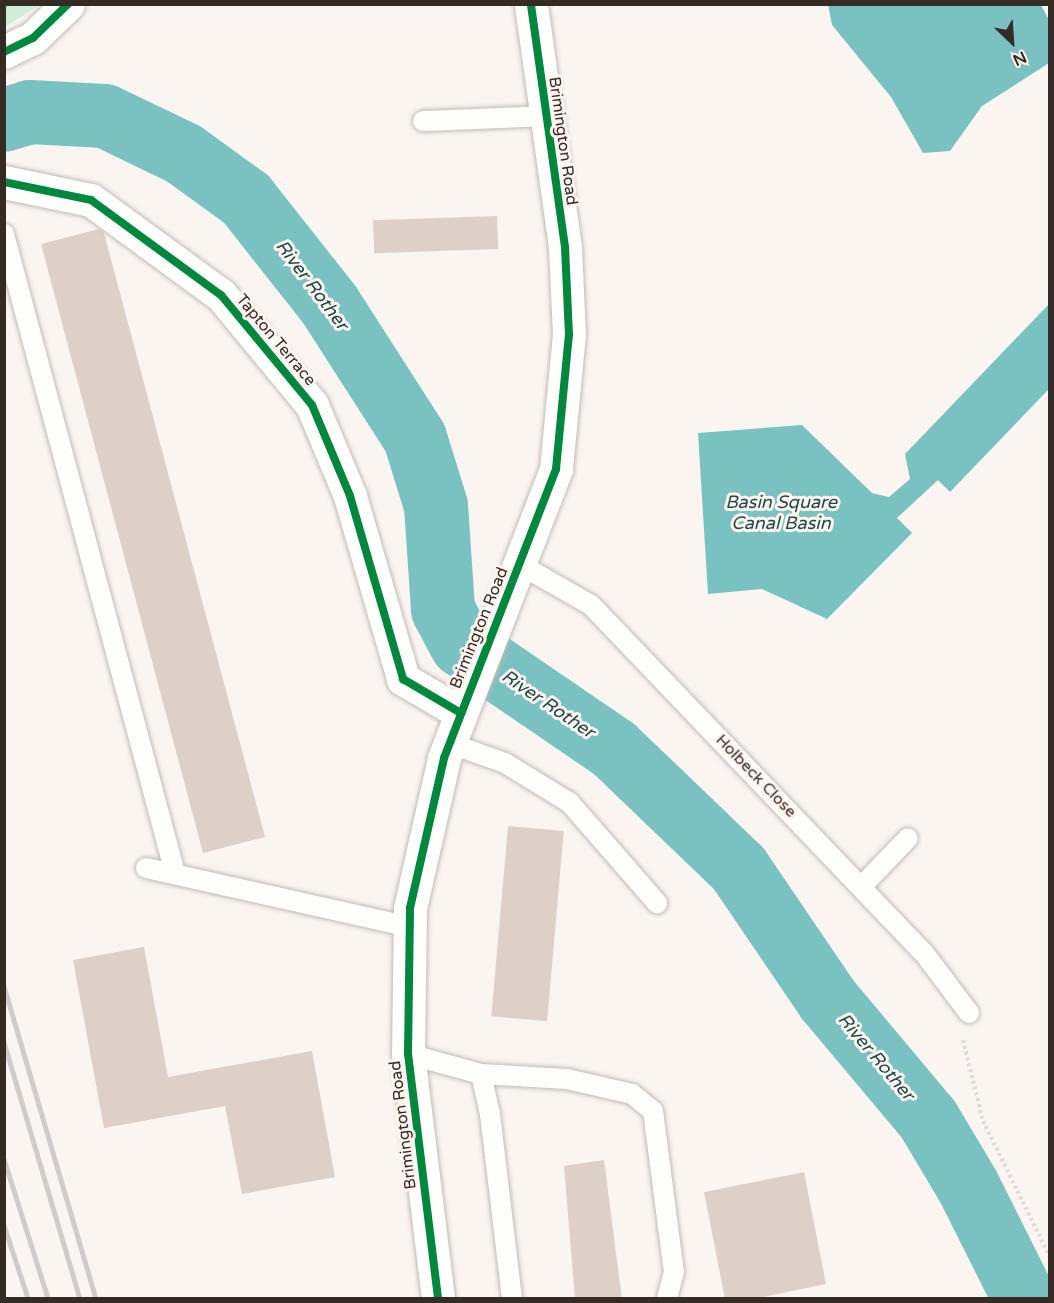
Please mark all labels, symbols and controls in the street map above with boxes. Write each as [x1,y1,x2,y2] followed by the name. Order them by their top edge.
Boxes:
[982,12,1042,72] north arrow
[1010,47,1030,70] text: N
[544,76,582,206] street label: Brimington Road
[271,236,353,334] water label: River Rother
[232,290,320,390] street label: Tapton Terrace
[725,492,837,534] water label: Basin Square Canal Basin
[446,564,512,692] street label: Brimington Road
[498,665,598,743] water label: River Rother
[712,731,800,821] street label: Holbeck Close
[833,1009,919,1105] water label: River Rother
[386,1060,420,1190] street label: Brimington Road

